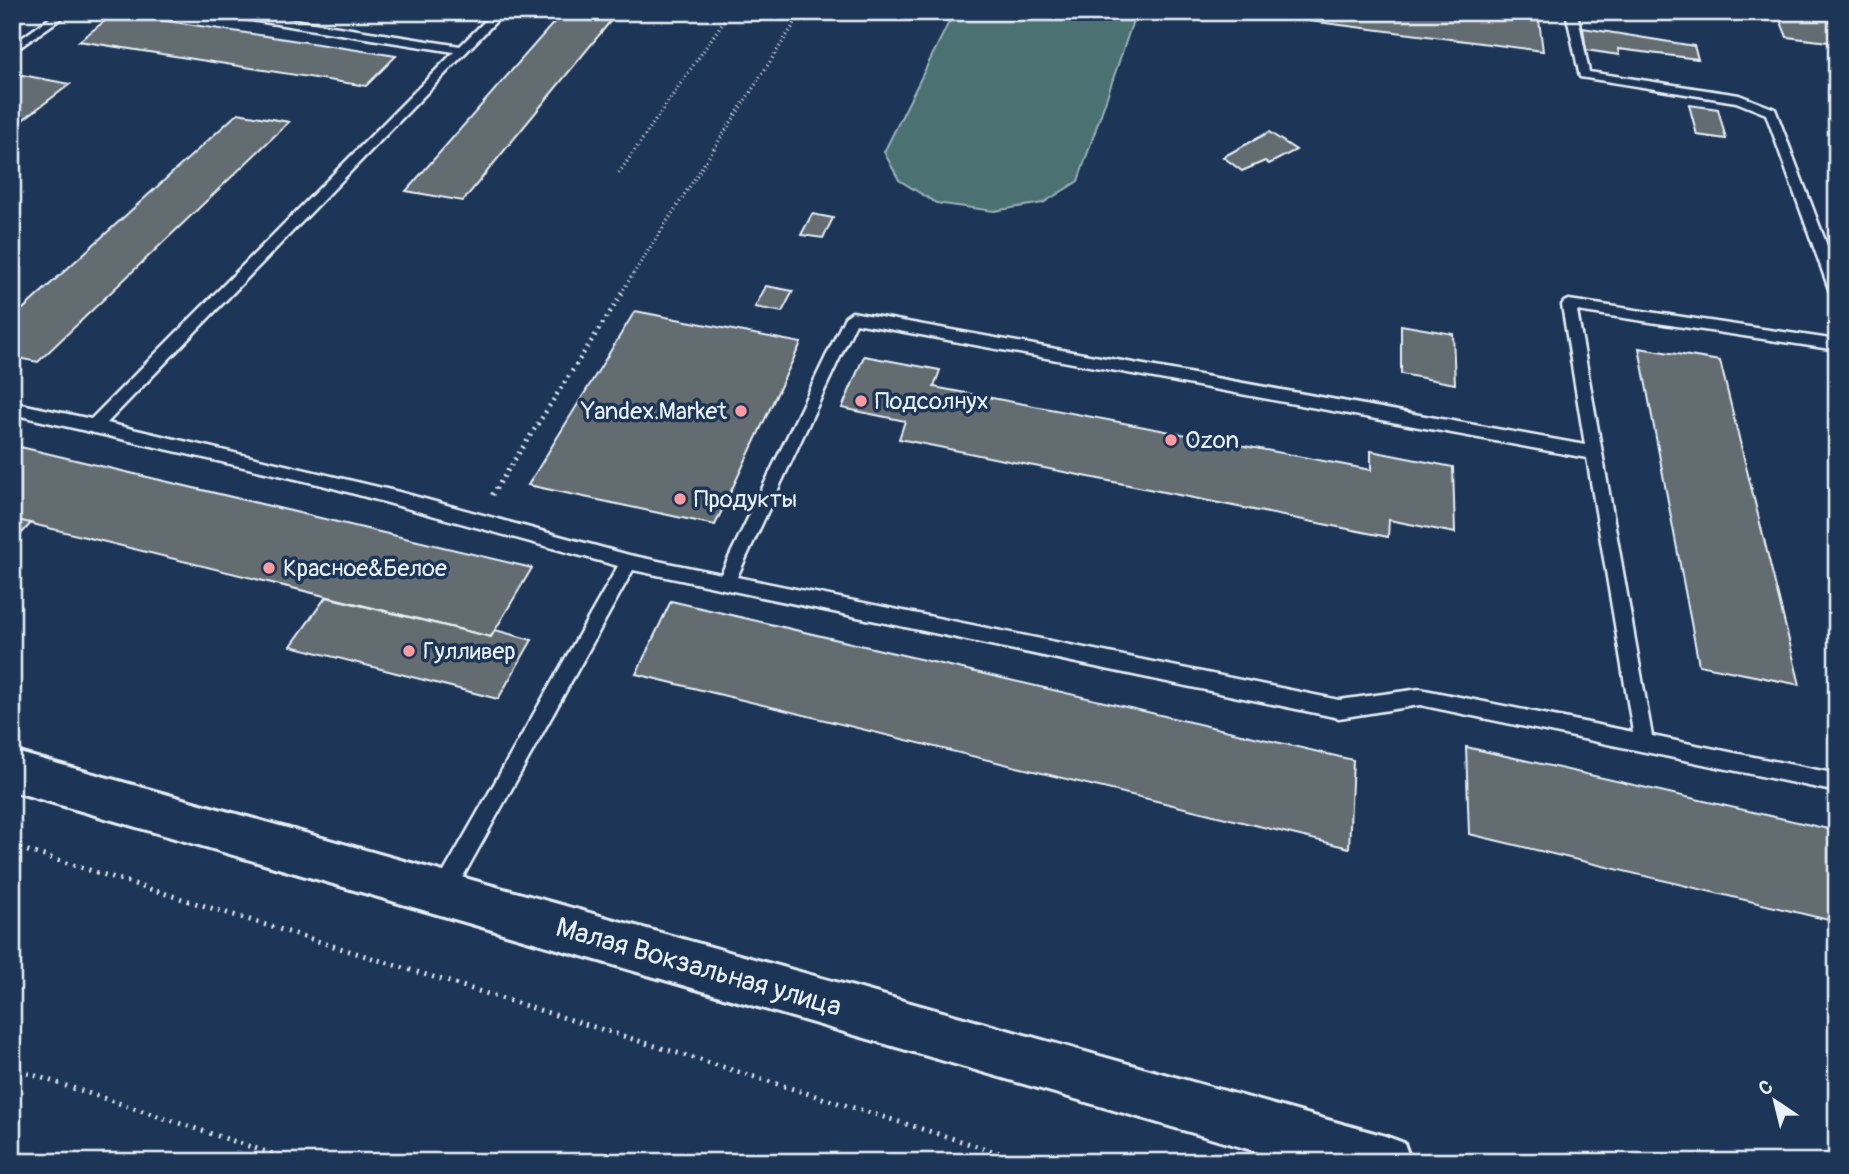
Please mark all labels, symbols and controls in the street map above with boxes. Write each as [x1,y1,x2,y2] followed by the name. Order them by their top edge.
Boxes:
[875,387,989,416] place label: Подсолнух
[853,393,869,409] marker: Подсолнух
[580,397,727,426] place label: Yandex.Market
[733,403,749,419] marker: Yandex.Market
[1185,426,1239,455] place label: Ozon
[1163,432,1179,448] marker: Ozon
[694,485,797,514] place label: Продукты
[672,491,688,507] marker: Продукты
[283,554,447,583] place label: Красное&Белое
[261,560,277,576] marker: Красное&Белое
[423,637,516,666] place label: Гулливер
[401,643,417,659] marker: Гулливер
[552,910,845,1025] street label: Малая Вокзальная улица
[1741,1066,1811,1136] north arrow
[1754,1075,1778,1101] text: С

